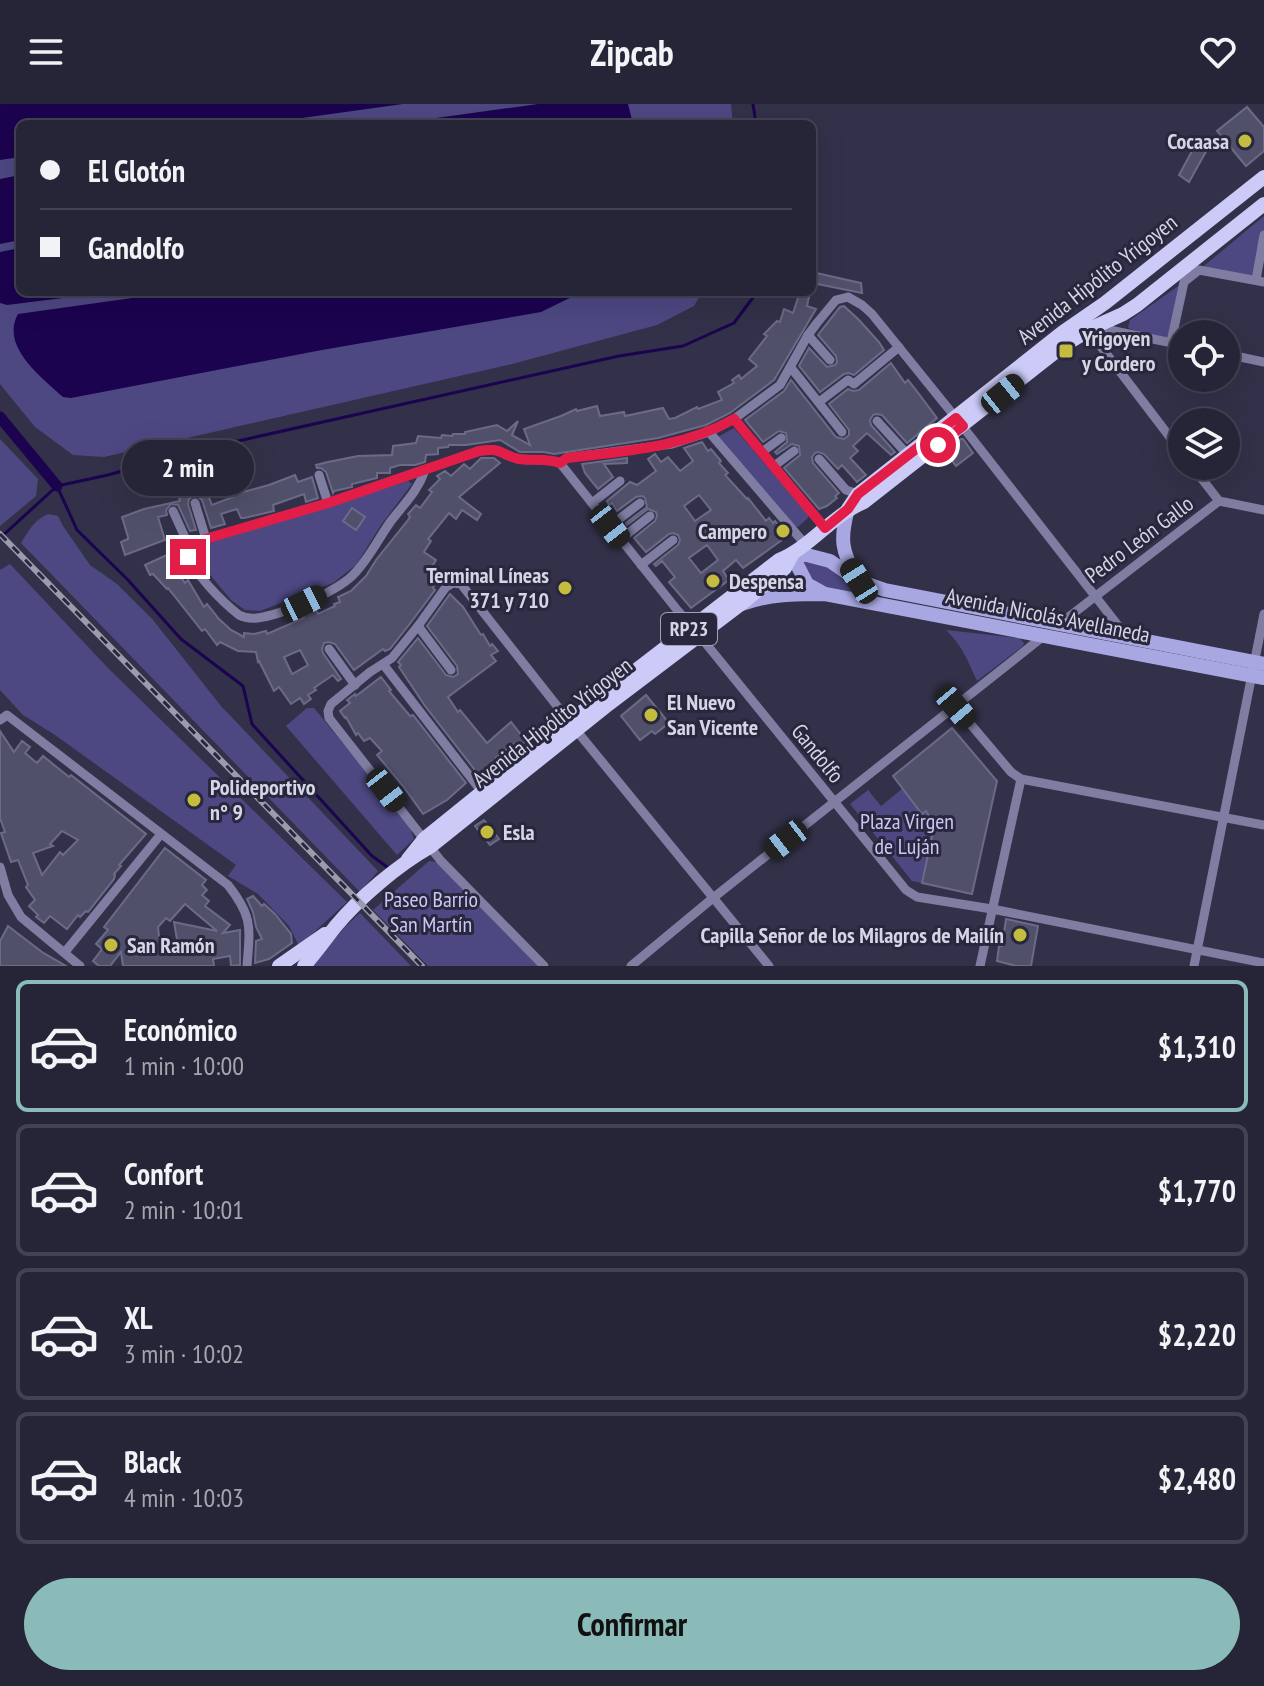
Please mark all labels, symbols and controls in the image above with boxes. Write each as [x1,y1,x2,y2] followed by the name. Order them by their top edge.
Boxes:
[590,29,674,76] text: Zipcab
[24,30,68,74] icon: menu
[1196,30,1240,74] icon: heart
[1167,127,1229,155] place label: Cocaasa
[1236,132,1254,150] marker: Cocaasa
[88,151,185,190] text: El Glotón
[1011,208,1183,350] street label: Avenida Hipólito Yrigoyen
[88,228,184,267] text: Gandolfo
[1168,320,1240,480] map controls
[1168,320,1240,392] button: locate
[1081,324,1156,377] place label: Yrigoyen y Cordero
[1057,342,1075,360] marker: Yrigoyen y Cordero
[977,370,1029,418] car
[1168,408,1240,480] button: layers
[920,427,956,463] route start
[122,441,254,497] callout: 2 min
[162,451,214,484] text: 2 min
[1079,489,1199,589] street label: Pedro León Gallo
[586,500,634,552] car
[698,517,767,545] place label: Campero
[774,522,792,540] marker: Campero
[170,539,206,575] route end
[836,554,882,608] car
[426,561,549,614] place label: Terminal Líneas 371 y 710
[729,567,804,595] place label: Despensa
[704,572,722,590] marker: Despensa
[556,579,574,597] marker: Terminal Líneas 371 y 710
[944,581,1152,649] street label: Avenida Nicolás Avellaneda
[277,582,331,624] car
[661,613,717,645] road number: RP23
[466,651,638,793] street label: Avenida Hipólito Yrigoyen
[931,681,981,733] car
[667,688,758,741] place label: El Nuevo San Vicente
[642,706,660,724] marker: El Nuevo San Vicente
[786,718,850,788] street label: Gandolfo
[362,764,410,816] car
[210,773,316,826] place label: Polideportivo n° 9
[185,791,203,809] marker: Polideportivo n° 9
[860,807,954,860] park label: Plaza Virgen de Luján
[760,816,812,864] car
[503,818,535,846] place label: Esla
[478,823,496,841] marker: Esla
[384,885,478,938] park label: Paseo Barrio San Martín
[700,921,1004,949] place label: Capilla Señor de los Milagros de Mailín
[1011,926,1029,944] marker: Capilla Señor de los Milagros de Mailín
[127,931,215,959] place label: San Ramón
[102,936,120,954] marker: San Ramón
[28,1010,100,1082] icon: car
[124,1010,237,1049] text: Económico
[1158,1027,1236,1066] text: $1,310
[124,1049,244,1082] text: 1 min · 10:00
[28,1154,100,1226] icon: car
[124,1154,203,1193] text: Confort
[1158,1171,1236,1210] text: $1,770
[124,1193,244,1226] text: 2 min · 10:01
[28,1298,100,1370] icon: car
[124,1298,153,1337] text: XL
[1158,1315,1236,1354] text: $2,220
[124,1337,244,1370] text: 3 min · 10:02
[28,1442,100,1514] icon: car
[124,1442,181,1481] text: Black
[1158,1459,1236,1498] text: $2,480
[124,1481,244,1514] text: 4 min · 10:03
[24,1578,1240,1670] button: Confirmar

